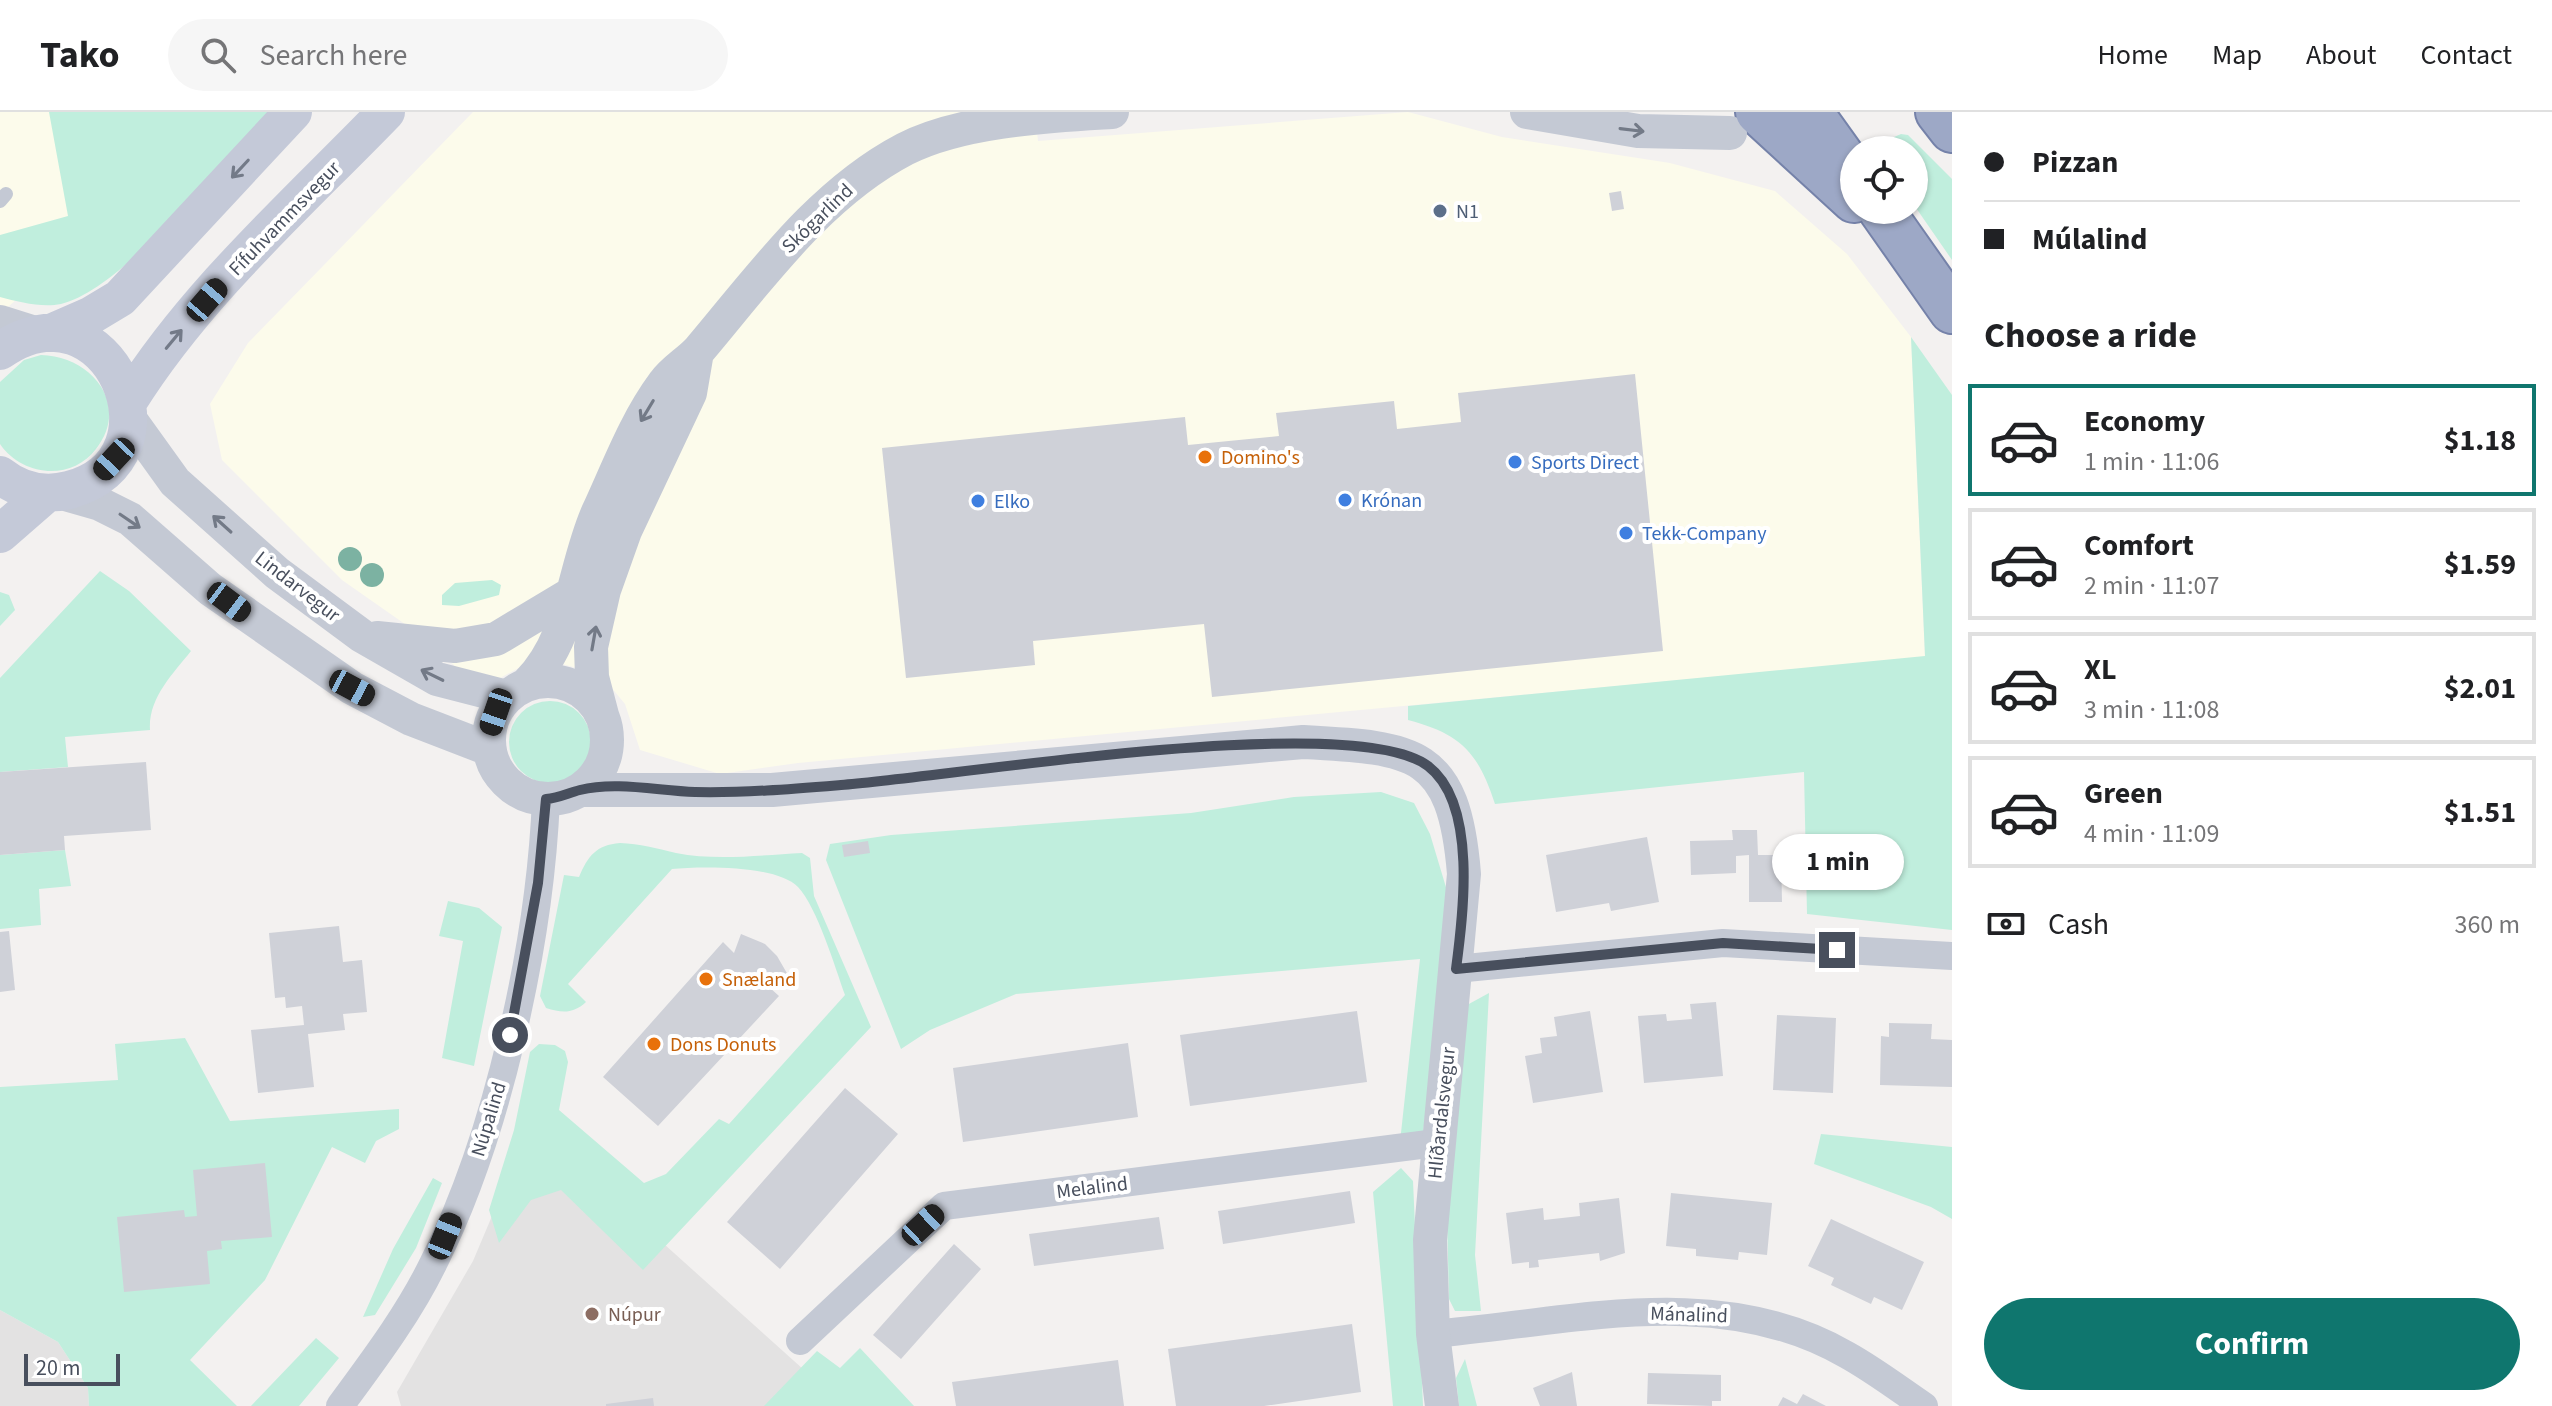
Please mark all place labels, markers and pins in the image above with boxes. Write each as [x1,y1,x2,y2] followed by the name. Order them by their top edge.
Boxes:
[1456,198,1479,226] place label: N1
[1431,202,1449,220] marker: N1
[1221,444,1300,472] place label: Domino's
[1196,448,1214,466] marker: Domino's
[1531,449,1639,477] place label: Sports Direct
[1506,453,1524,471] marker: Sports Direct
[1361,487,1422,515] place label: Krónan
[994,488,1030,516] place label: Elko
[1336,491,1354,509] marker: Krónan
[969,492,987,510] marker: Elko
[1642,520,1767,548] place label: Tekk-Company
[1617,524,1635,542] marker: Tekk-Company
[722,966,796,994] place label: Snæland
[697,970,715,988] marker: Snæland
[670,1031,776,1059] place label: Dons Donuts
[645,1035,663,1053] marker: Dons Donuts
[608,1301,661,1329] place label: Núpur
[583,1305,601,1323] marker: Núpur

